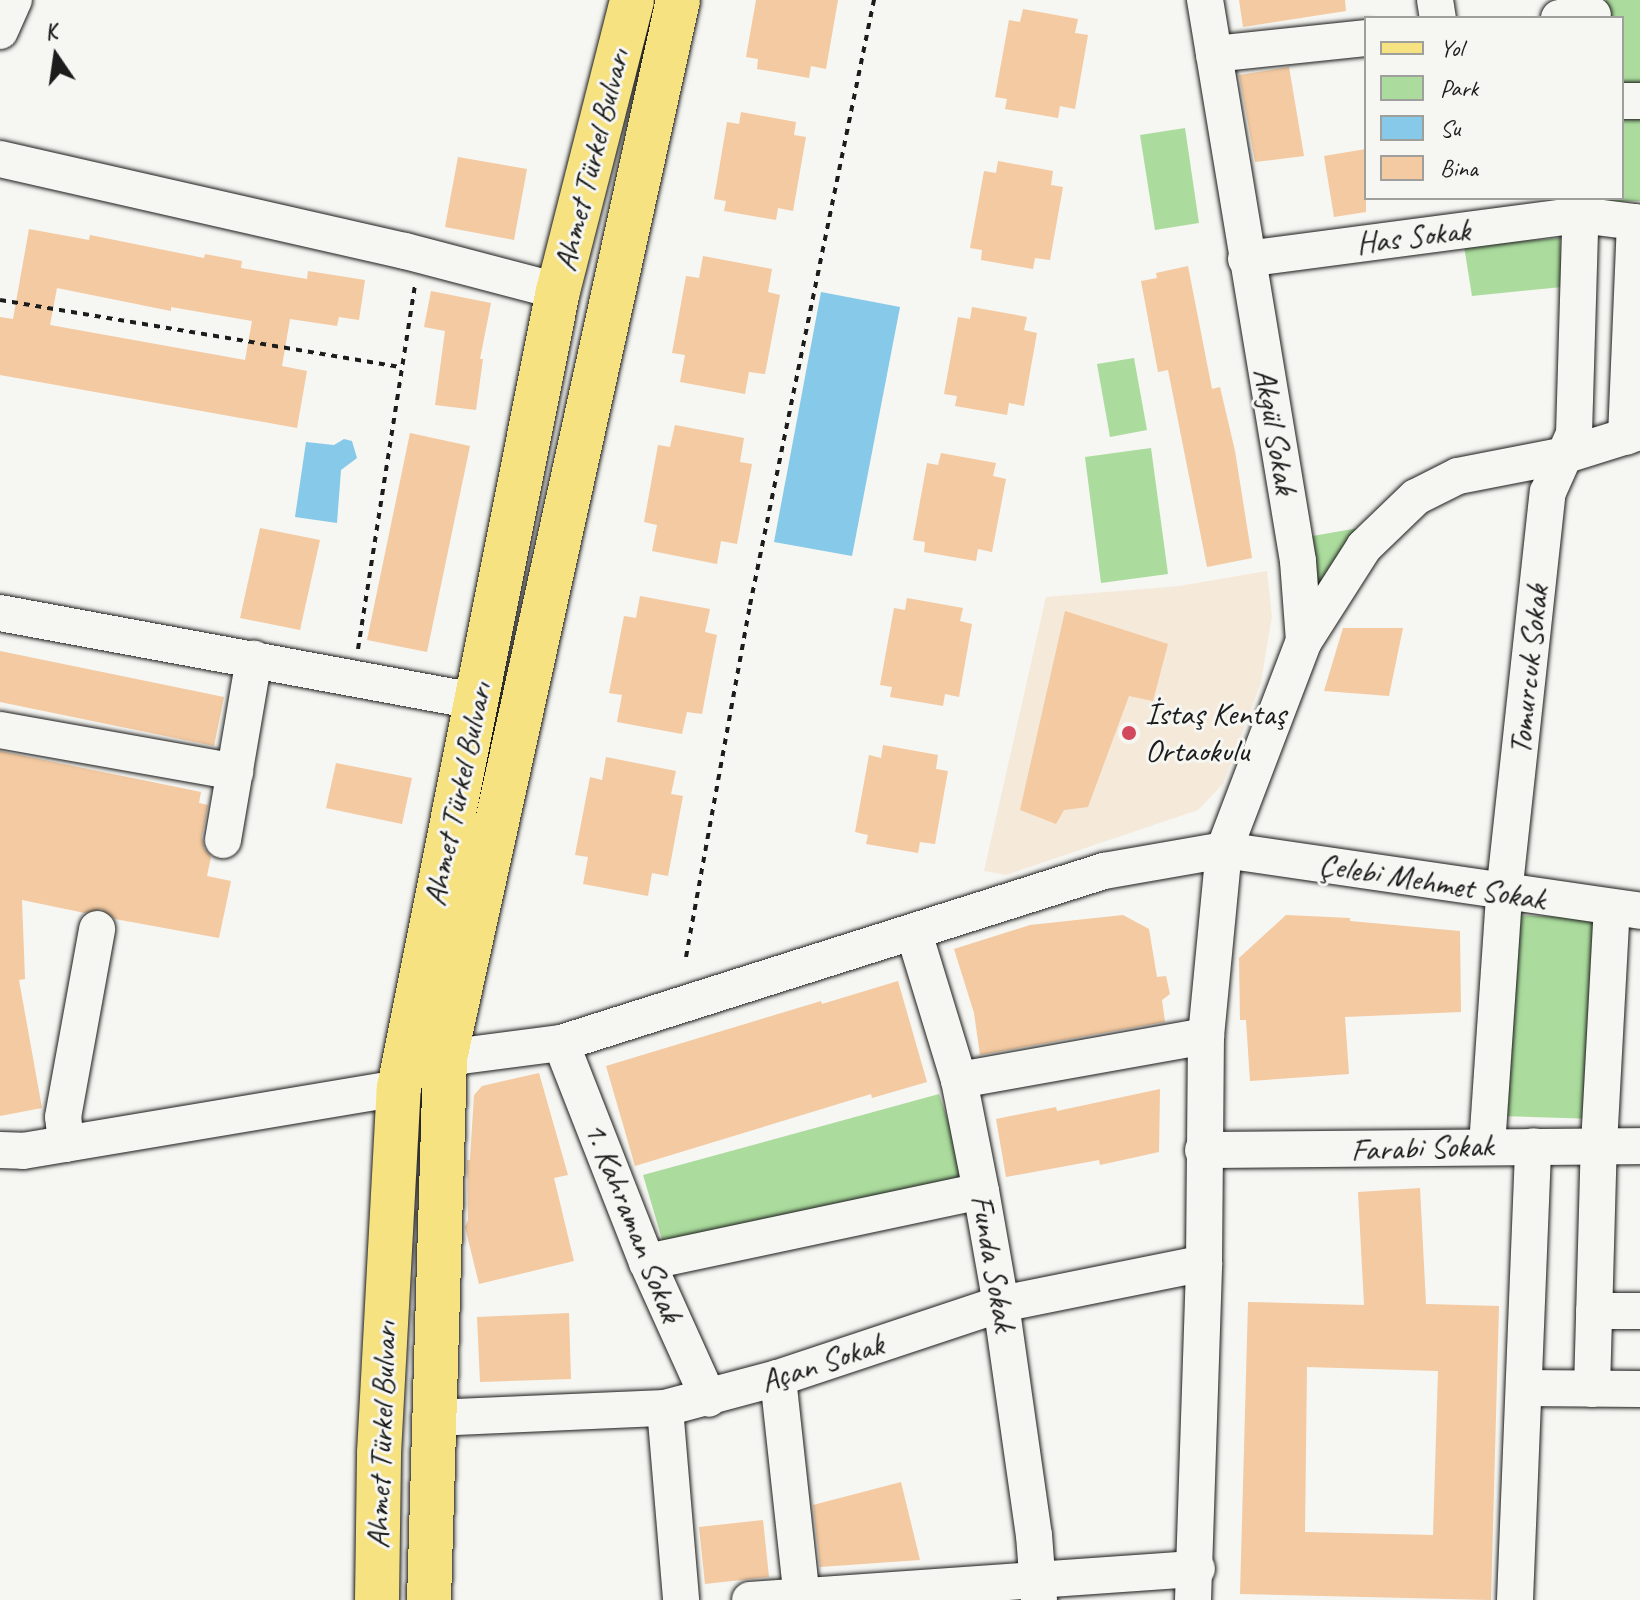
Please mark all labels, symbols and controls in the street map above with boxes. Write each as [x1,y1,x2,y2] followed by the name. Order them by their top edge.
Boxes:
[16,16,96,96] north arrow
[1364,16,1624,200] legend
[42,18,59,48] text: K
[1440,33,1463,63] text: Yol
[546,45,638,275] street label: Ahmet Türkel Bulvarı
[1440,73,1478,103] text: Park
[1440,113,1460,143] text: Su
[1440,153,1478,183] text: Bina
[1354,211,1472,263] street label: Has Sokak
[1245,365,1305,497] street label: Akgül Sokak
[1501,583,1557,757] street label: Tomurcuk Sokak
[416,679,500,909] street label: Ahmet Türkel Bulvarı
[1145,696,1286,771] place label: İstaş Kentaş Ortaokulu
[1120,724,1138,742] marker: İstaş Kentaş Ortaokulu
[1316,845,1548,919] street label: Çelebi Mehmet Sokak
[575,1116,691,1328] street label: 1. Kahraman Sokak
[1350,1126,1494,1170] street label: Farabi Sokak
[962,1193,1024,1333] street label: Funda Sokak
[359,1321,405,1549] street label: Ahmet Türkel Bulvarı
[756,1325,888,1401] street label: Açan Sokak

